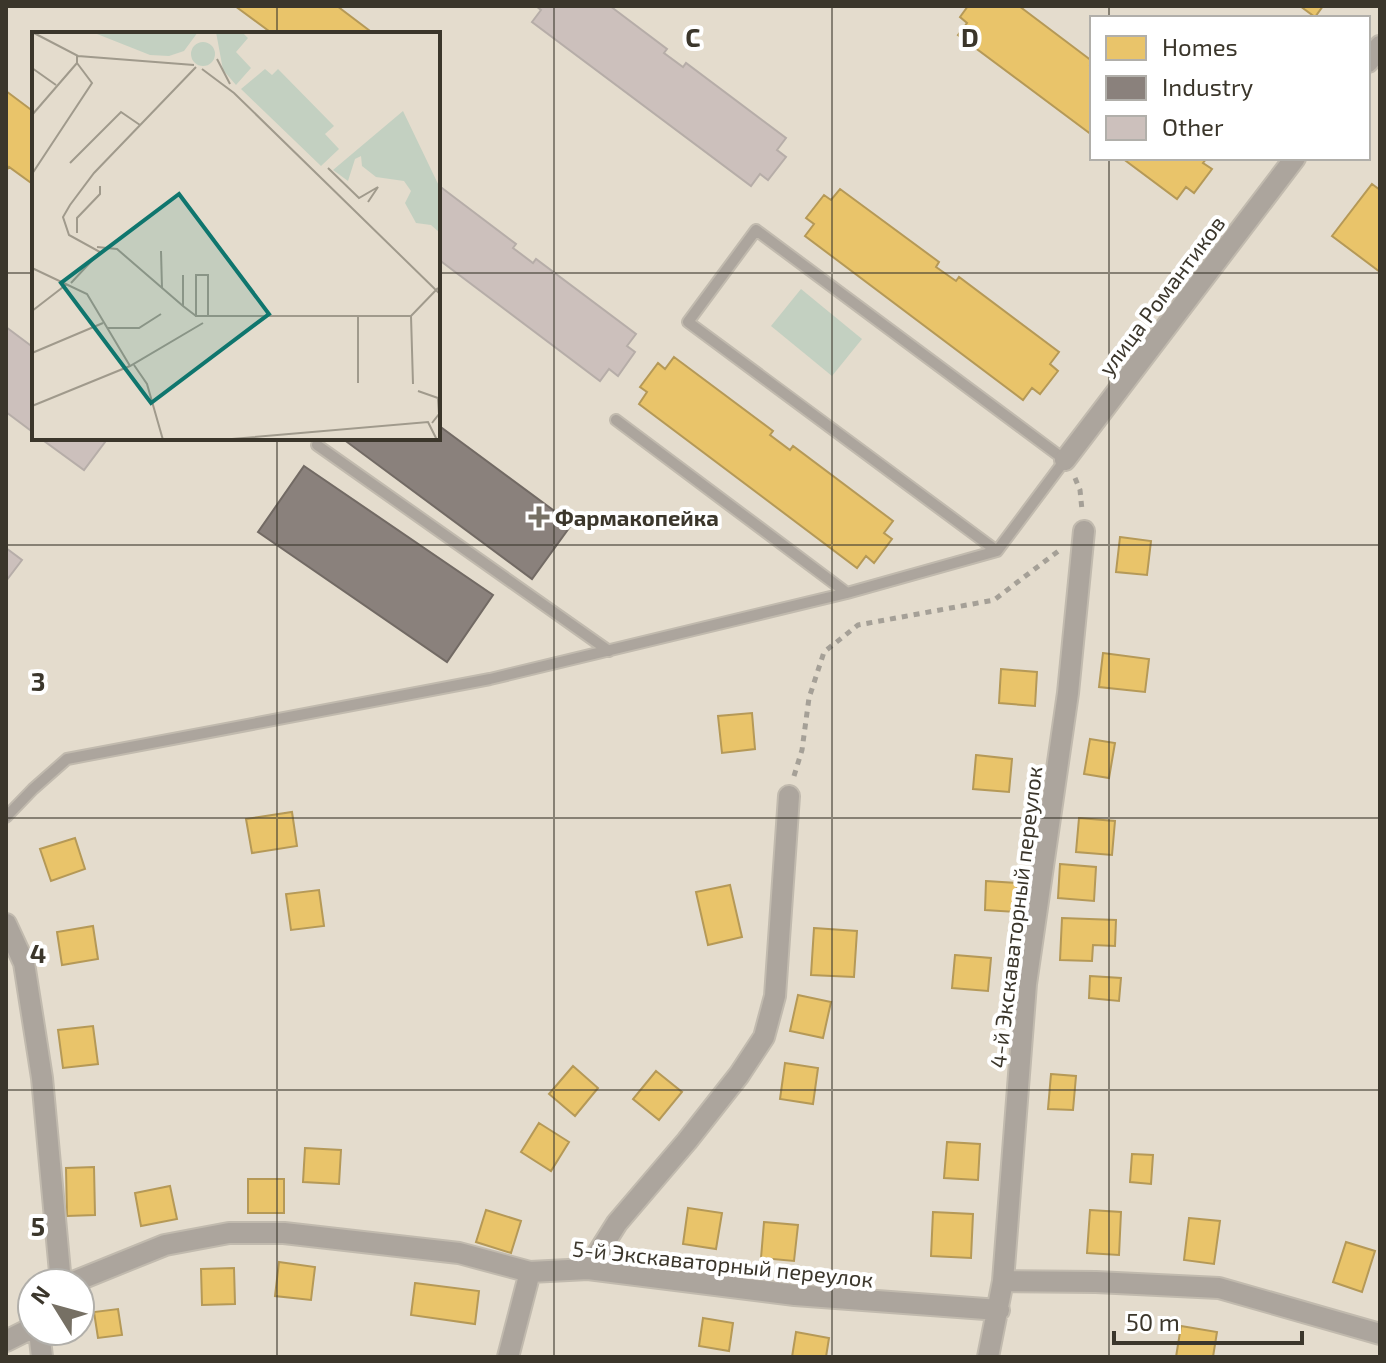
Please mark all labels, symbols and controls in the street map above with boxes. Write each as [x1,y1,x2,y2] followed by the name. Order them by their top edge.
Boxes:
[1090,16,1370,160] legend
[685,21,701,52] text: C
[961,21,979,52] text: D
[32,32,440,440] inset map
[1162,32,1238,61] text: Homes
[1162,72,1254,101] text: Industry
[1162,112,1224,141] text: Other
[1092,210,1230,381] street label: улица Романтиков
[555,504,719,530] place label: Фармакопейка
[530,508,548,526] marker: Фармакопейка
[31,665,45,696] text: 3
[984,764,1047,1070] street label: 4-й Экскаваторный переулок
[30,937,46,968] text: 4
[31,1210,45,1241] text: 5
[571,1234,875,1293] street label: 5-й Экскаваторный переулок
[16,1267,96,1347] north arrow
[24,1280,54,1309] text: N
[1114,1295,1302,1345] scale bar
[1126,1307,1180,1336] text: 50 m

